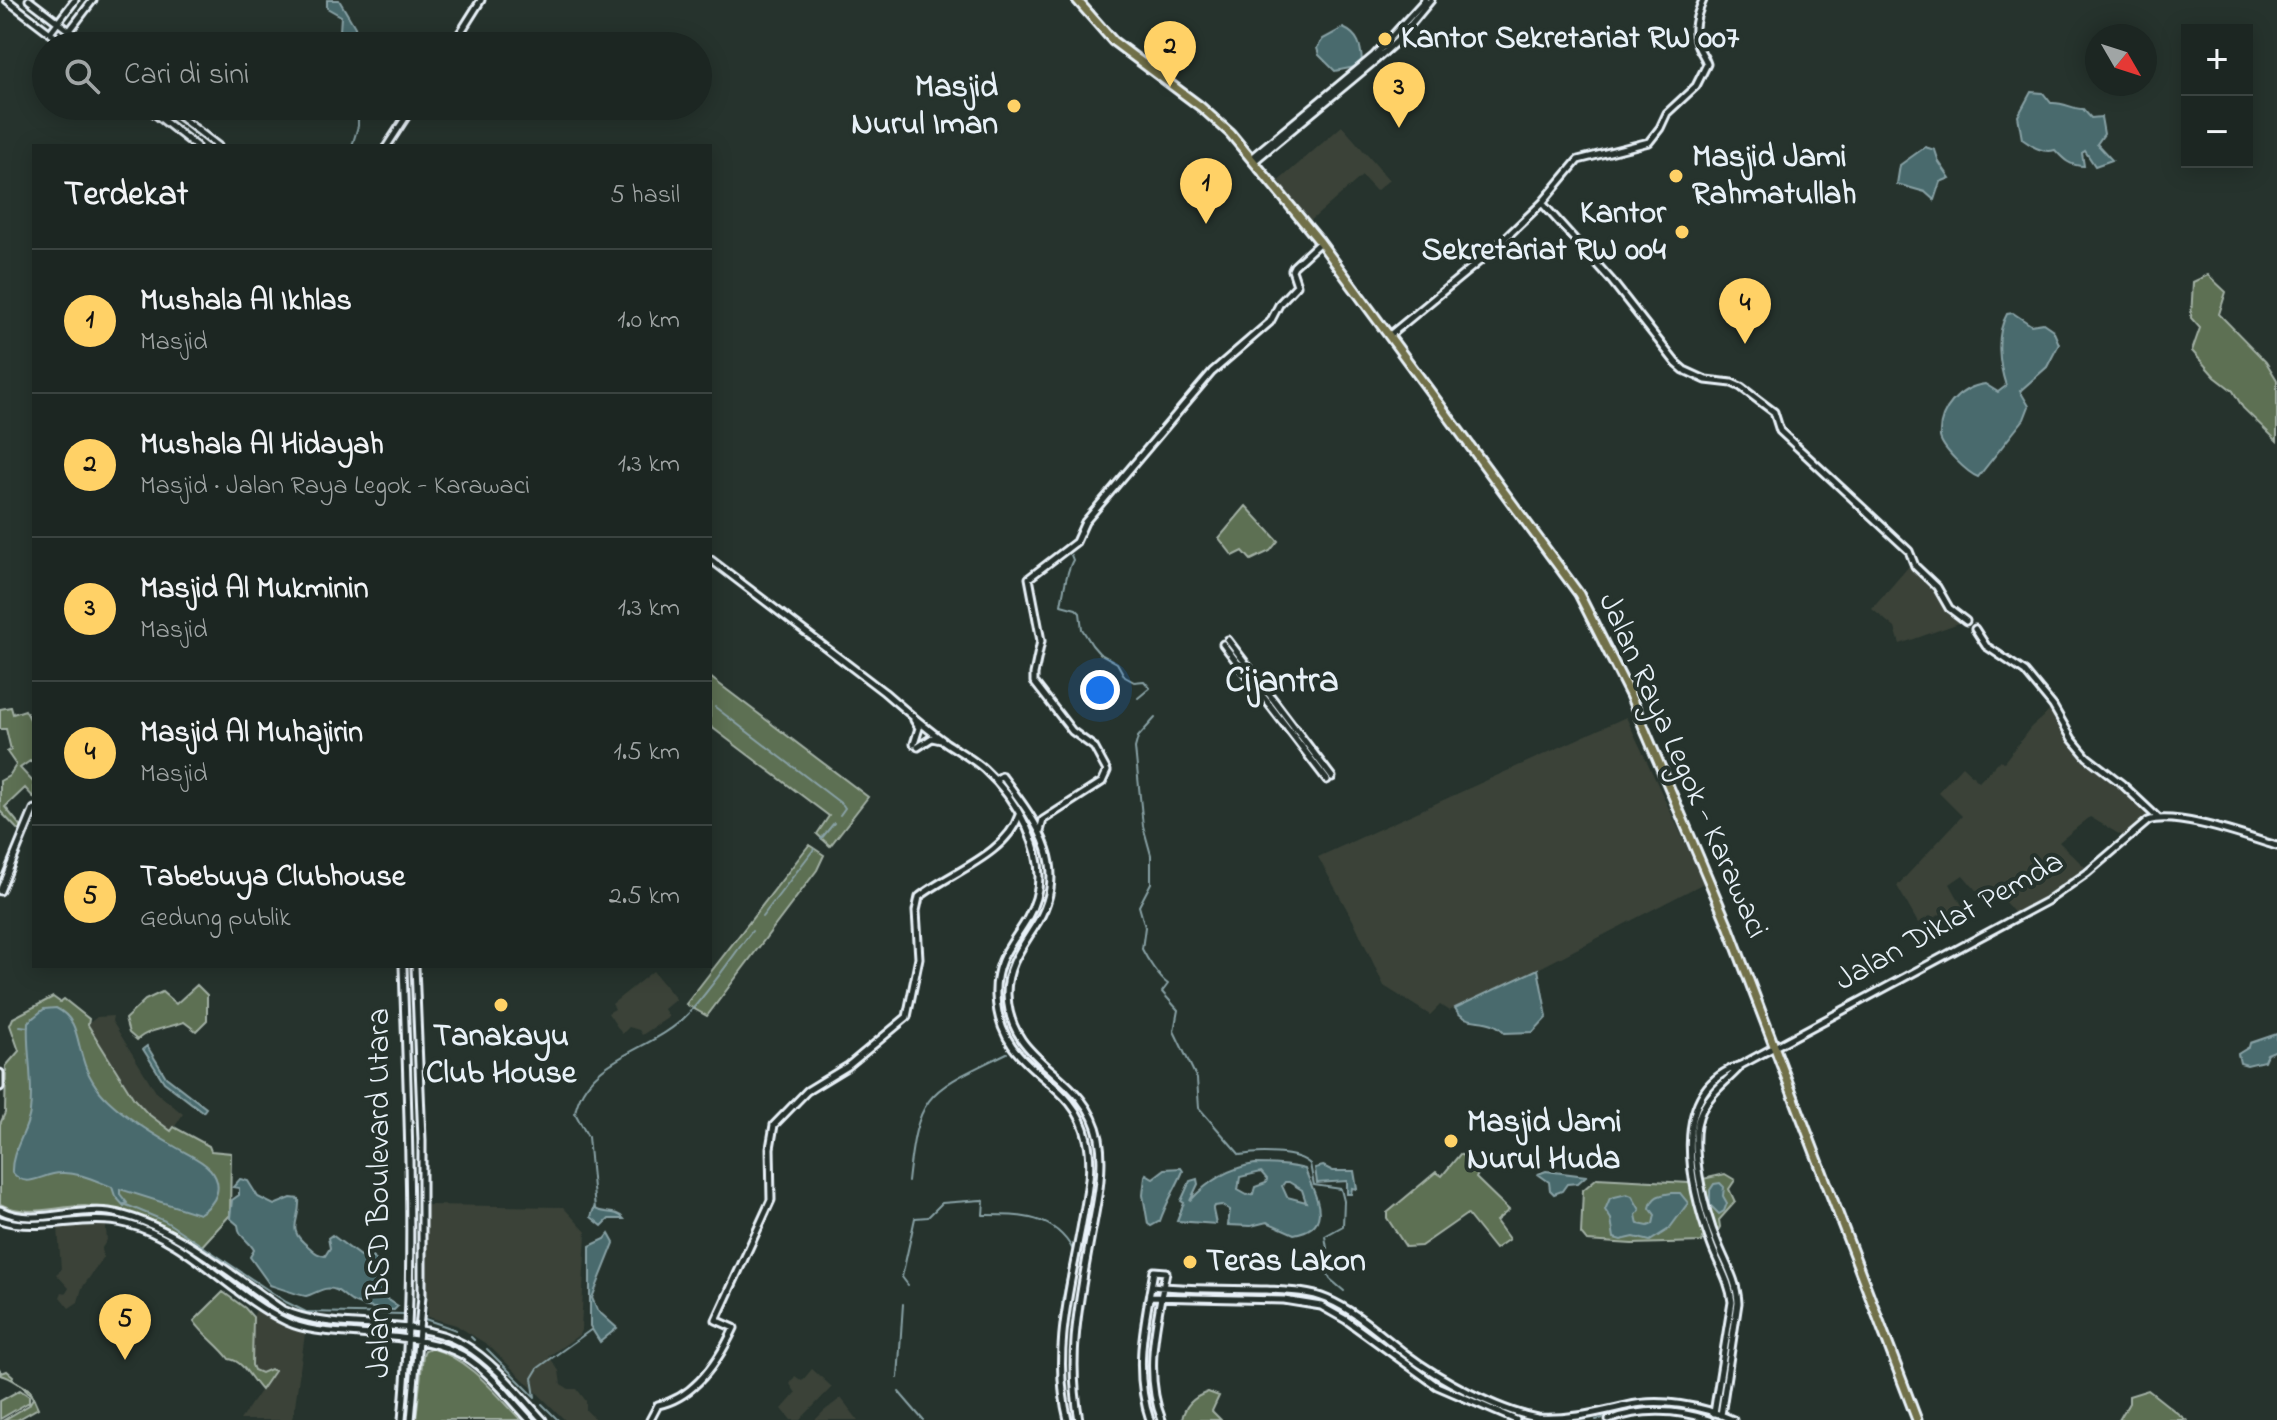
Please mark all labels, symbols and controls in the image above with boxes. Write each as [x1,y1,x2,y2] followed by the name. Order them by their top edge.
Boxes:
[1401,16,1740,63] place label: Kantor Sekretariat RW 007
[1144,21,1196,87] pin: 2
[2085,24,2157,96] north arrow
[2181,24,2253,168] map controls
[2181,24,2253,96] button: +
[1376,30,1394,48] marker: Kantor Sekretariat RW 007
[32,32,712,120] search box
[60,54,104,98] icon: search
[124,54,250,98] text: Cari di sini
[1373,62,1425,128] pin: 3
[851,65,998,149] place label: Masjid Nurul Iman
[2181,96,2253,168] button: −
[1005,97,1023,115] marker: Masjid Nurul Iman
[1692,135,1856,219] place label: Masjid Jami Rahmatullah
[1180,158,1232,224] pin: 1
[1667,167,1685,185] marker: Masjid Jami Rahmatullah
[64,171,188,221] text: Terdekat
[610,177,680,215] text: 5 hasil
[1422,191,1667,275] place label: Kantor Sekretariat RW 004
[1673,223,1691,241] marker: Kantor Sekretariat RW 004
[1719,278,1771,344] pin: 4
[140,280,352,324] text: Mushala Al Ikhlas
[86,302,94,340] text: 1
[617,302,680,340] text: 1.0 km
[140,324,208,362] text: Masjid
[140,424,384,468] text: Mushala Al Hidayah
[84,446,96,484] text: 2
[618,446,680,484] text: 1.3 km
[140,468,530,506] text: Masjid · Jalan Raya Legok - Karawaci
[140,568,369,612] text: Masjid Al Mukminin
[1584,586,1780,946] street label: Jalan Raya Legok - Karawaci
[85,590,95,628] text: 3
[618,590,680,628] text: 1.3 km
[140,612,208,650] text: Masjid
[1225,656,1339,709] district label: Cijantra
[1080,670,1120,710] your location
[140,712,363,756] text: Masjid Al Muhajirin
[85,734,95,772] text: 4
[613,734,680,772] text: 1.5 km
[140,756,208,794] text: Masjid
[1827,840,2073,1004] street label: Jalan Diklat Pemda
[140,856,405,900] text: Tabebuya Clubhouse
[83,878,97,916] text: 5
[609,878,680,916] text: 2.5 km
[140,900,291,938] text: Gedung publik
[492,996,510,1014] marker: Tanakayu Club House
[357,1008,404,1378] street label: Jalan BSD Boulevard Utara
[426,1014,578,1098] place label: Tanakayu Club House
[1467,1100,1622,1184] place label: Masjid Jami Nurul Huda
[1442,1132,1460,1150] marker: Masjid Jami Nurul Huda
[1206,1239,1366,1286] place label: Teras Lakon
[1181,1253,1199,1271] marker: Teras Lakon
[99,1294,151,1360] pin: 5

